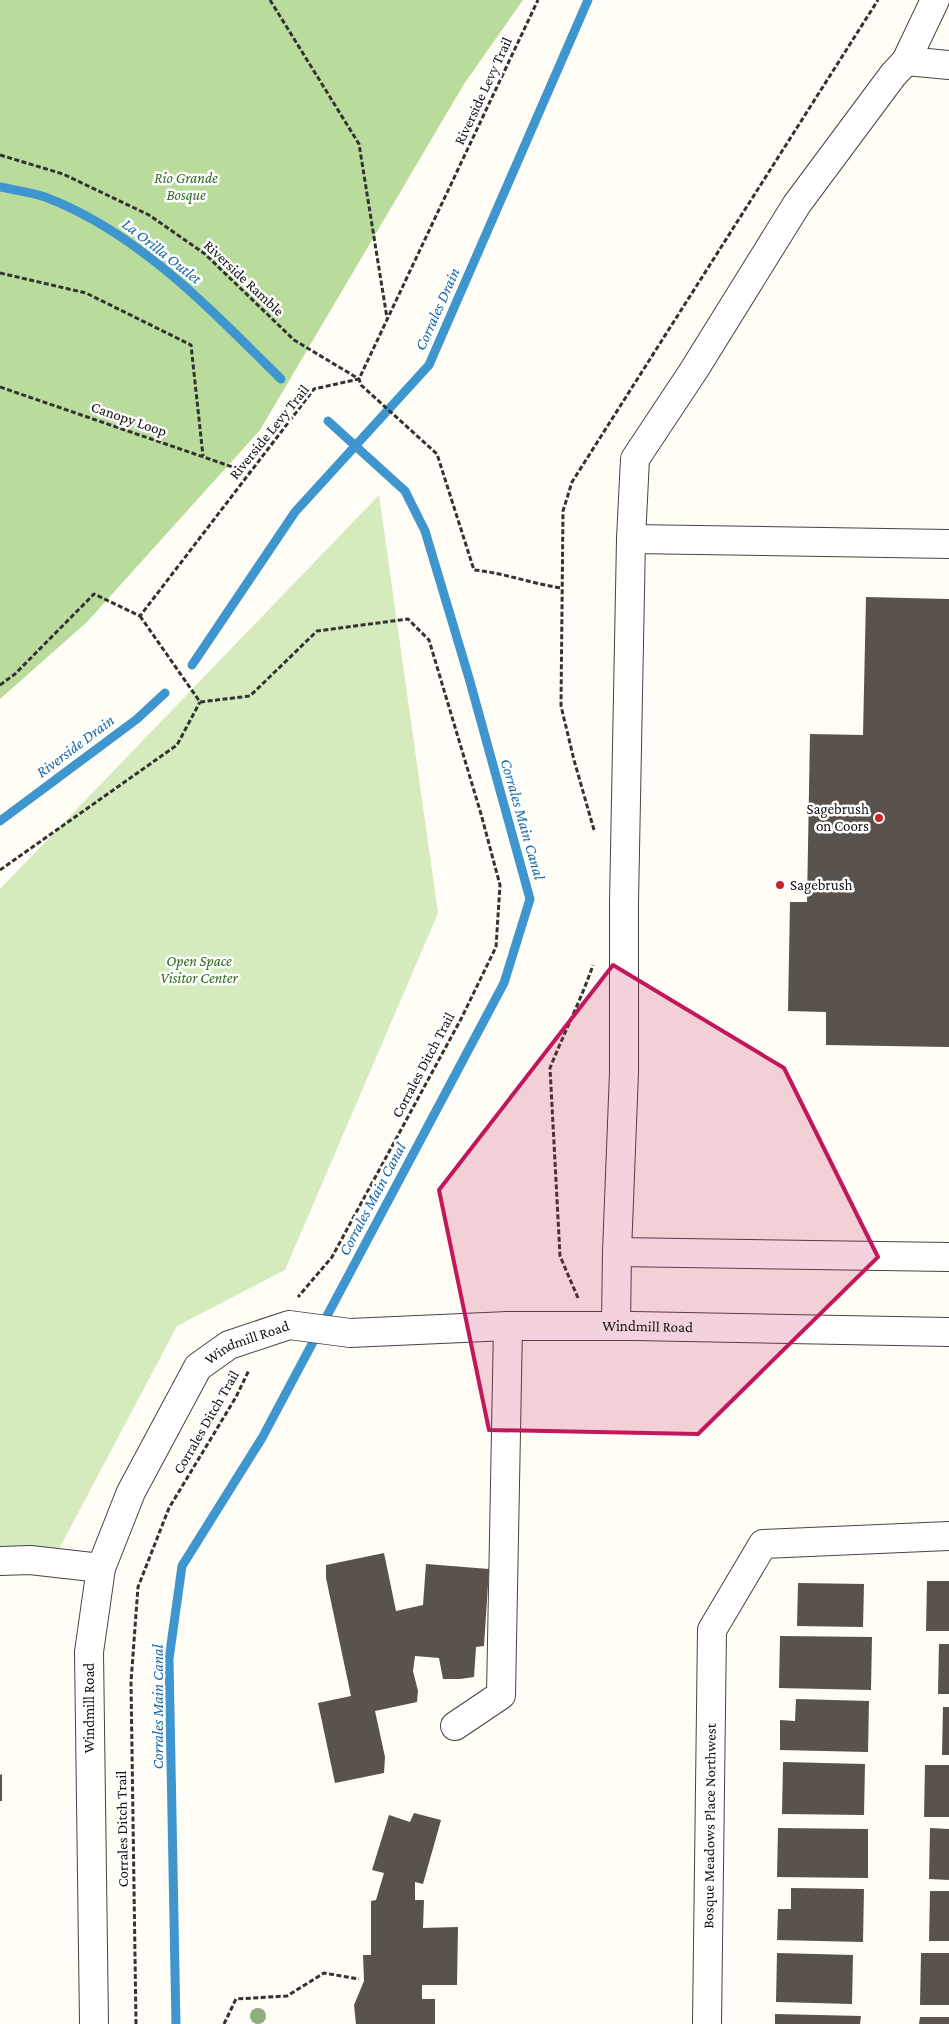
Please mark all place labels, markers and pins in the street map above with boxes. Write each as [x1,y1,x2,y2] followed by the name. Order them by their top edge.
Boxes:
[806,801,869,834] place label: Sagebrush on Coors
[873,812,885,824] marker: Sagebrush on Coors
[790,877,853,894] place label: Sagebrush
[774,879,786,891] marker: Sagebrush

